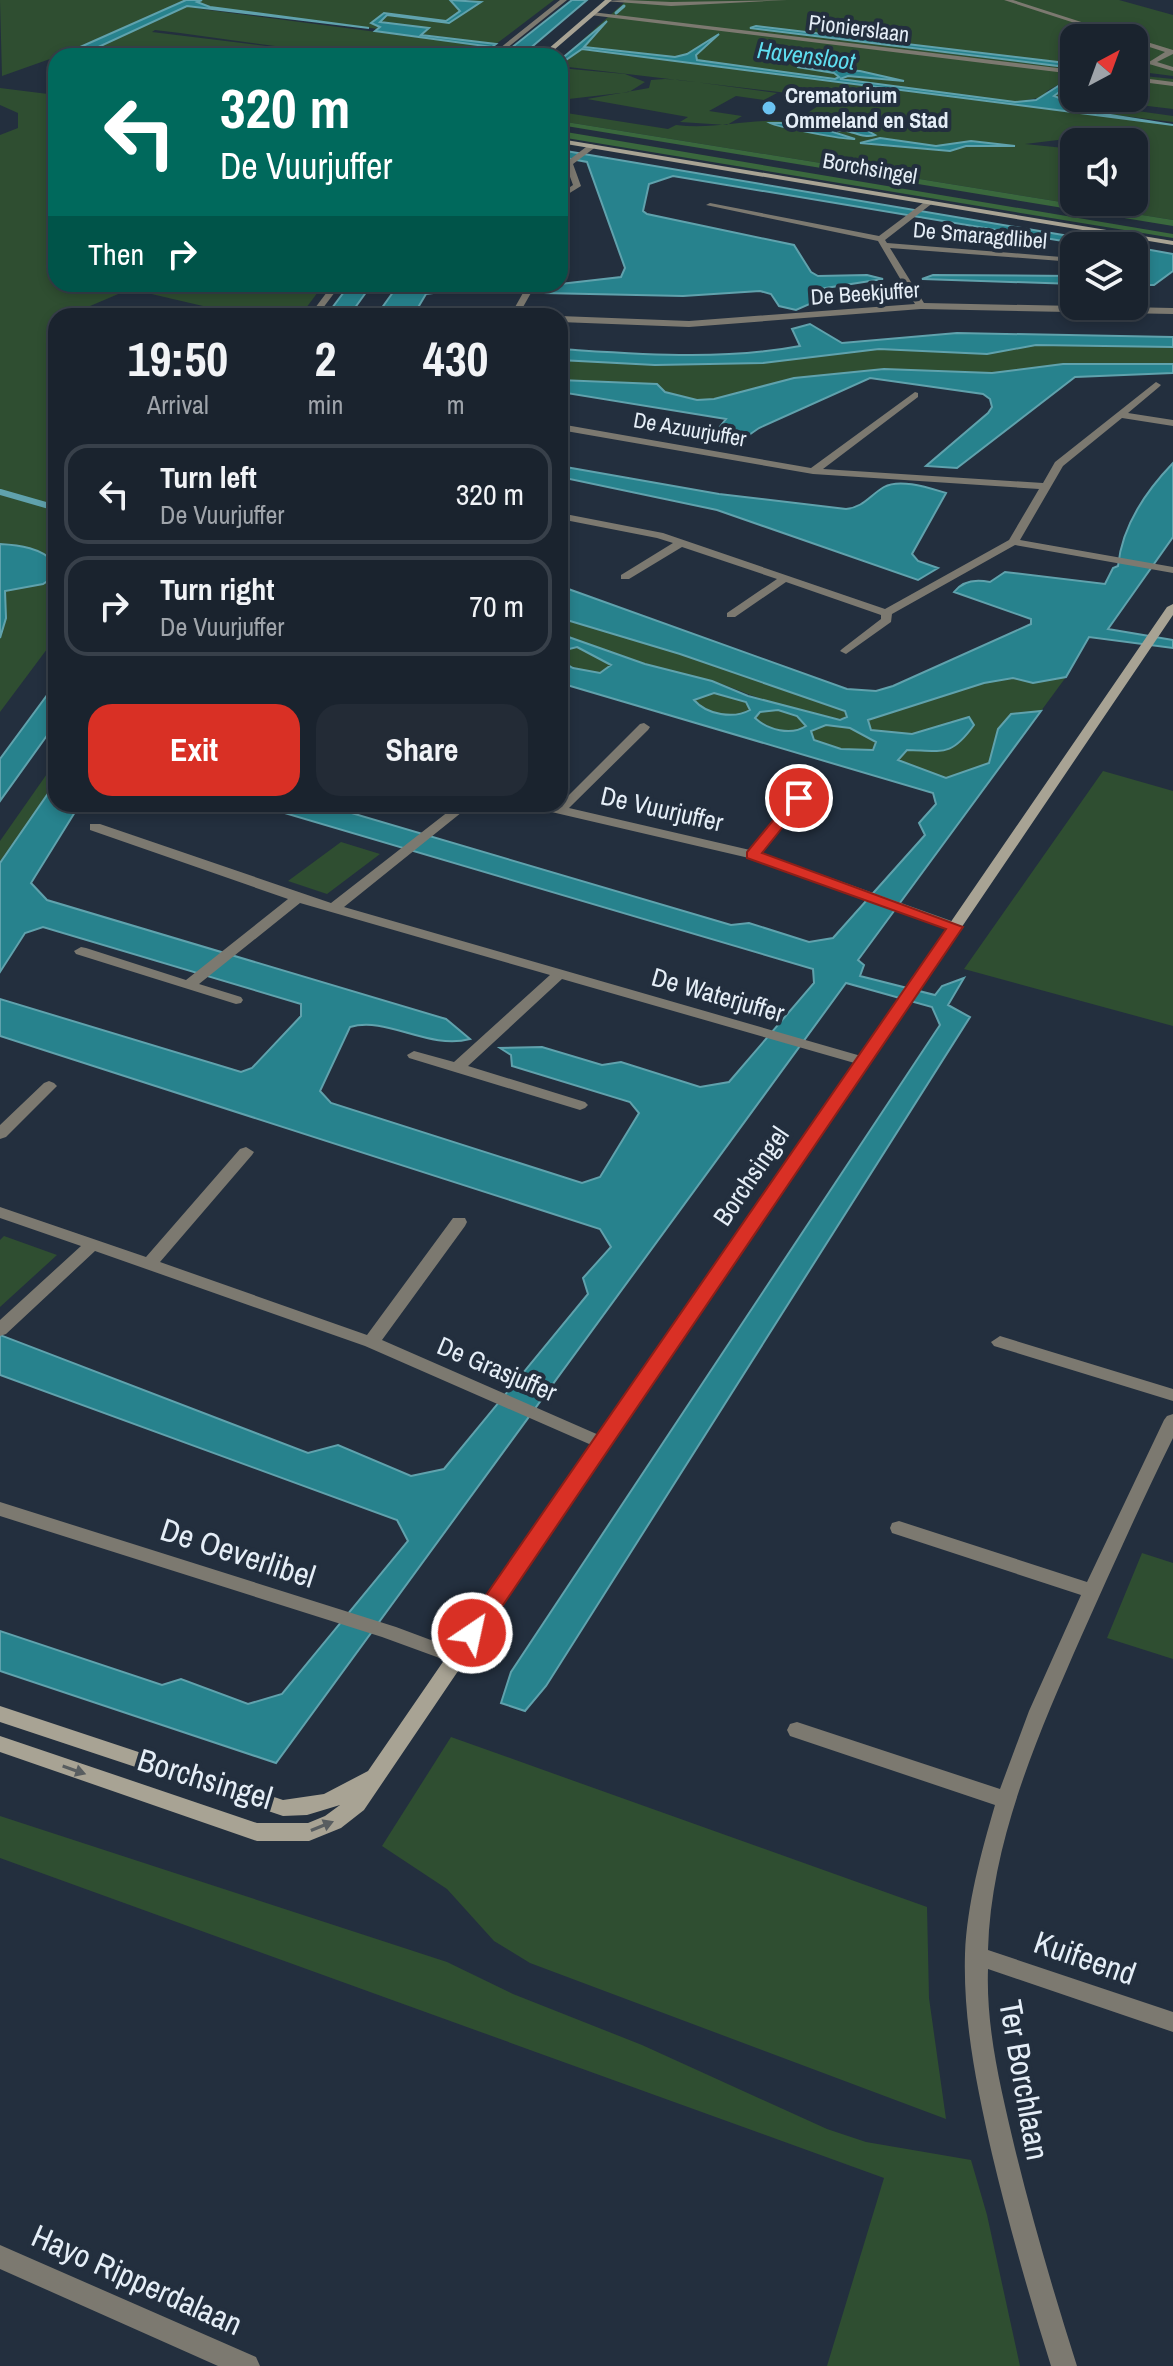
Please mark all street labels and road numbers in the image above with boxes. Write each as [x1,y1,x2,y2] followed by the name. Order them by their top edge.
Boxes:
[807,7,911,49] street label: Pionierslaan
[820,145,920,191] street label: Borchsingel
[912,214,1048,256] street label: De Smaragdlibel
[810,274,920,312] street label: De Beekjuffer
[631,404,749,454] street label: De Azuurjuffer
[598,777,727,840] street label: De Vuurjuffer
[648,959,788,1030] street label: De Waterjuffer
[705,1119,797,1232] street label: Borchsingel
[432,1328,562,1409] street label: De Grasjuffer
[155,1507,321,1598] street label: De Oeverlibel
[133,1738,278,1819] street label: Borchsingel
[1028,1920,1142,1995] street label: Kuifeend
[989,1996,1060,2163] street label: Ter Borchlaan
[25,2214,249,2345] street label: Hayo Ripperdalaan

